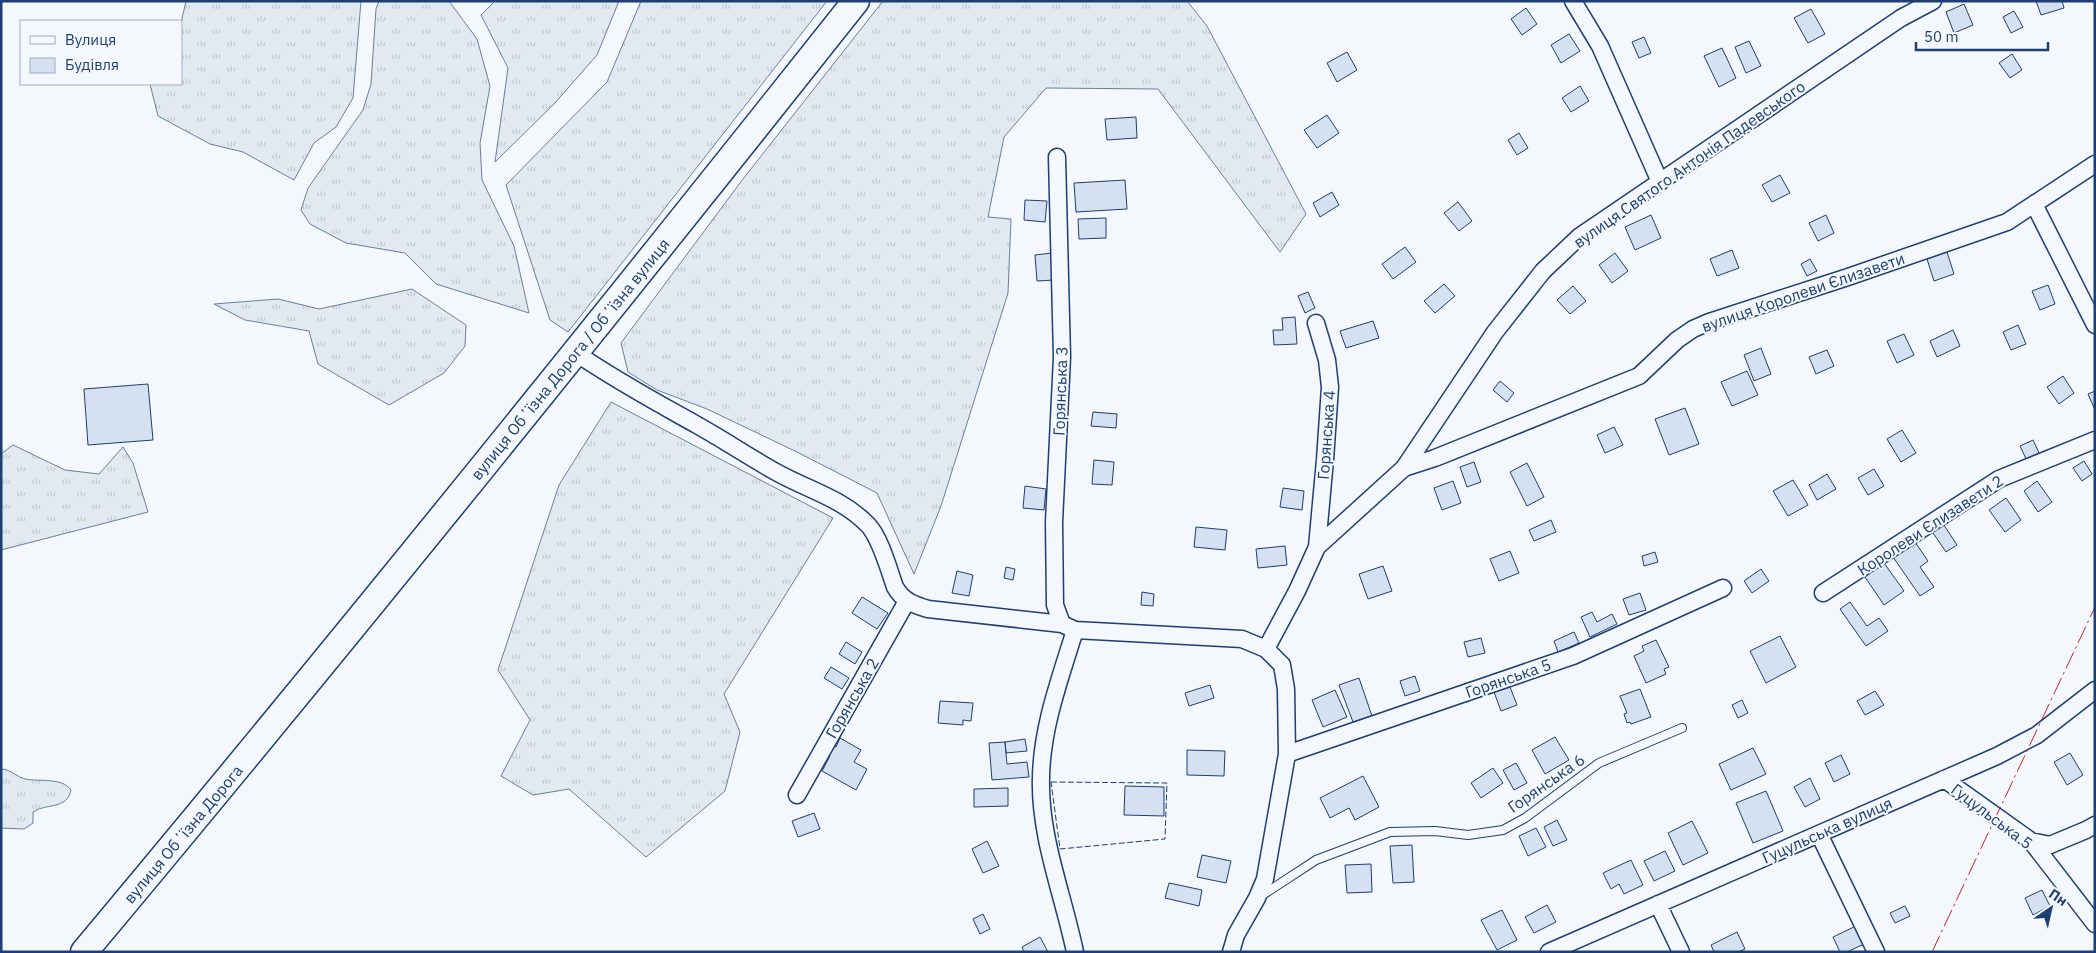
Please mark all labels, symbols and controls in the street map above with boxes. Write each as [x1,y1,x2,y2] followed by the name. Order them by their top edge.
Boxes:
[20,20,182,85] legend
[1916,20,2048,52] scale bar
[1924,27,1959,46] text: 50 m
[65,30,116,49] text: Вулиця
[65,55,119,74] text: Будівля
[1569,76,1809,252] street label: вулиця Святого Антонія Падевського
[466,234,674,484] street label: вулиця Обʼїзна Дорога / Обʼїзна вулиця
[1699,248,1907,336] street label: вулиця Королеви Єлизавети
[1048,346,1072,436] street label: Горянська 3
[1313,390,1339,480] street label: Горянська 4
[1853,470,2007,580] street label: Королеви Єлизавети 2
[821,654,883,742] street label: Горянська 2
[1462,654,1554,702] street label: Горянська 5
[1504,749,1588,817] street label: Горянська 6
[119,760,247,907] street label: вулиця Обʼїзна Дорога
[1947,779,2037,853] street label: Гуцульська 5
[1759,792,1895,868] street label: Гуцульська вулиця
[2026,883,2076,933] north arrow
[2046,885,2071,910] text: Пн

